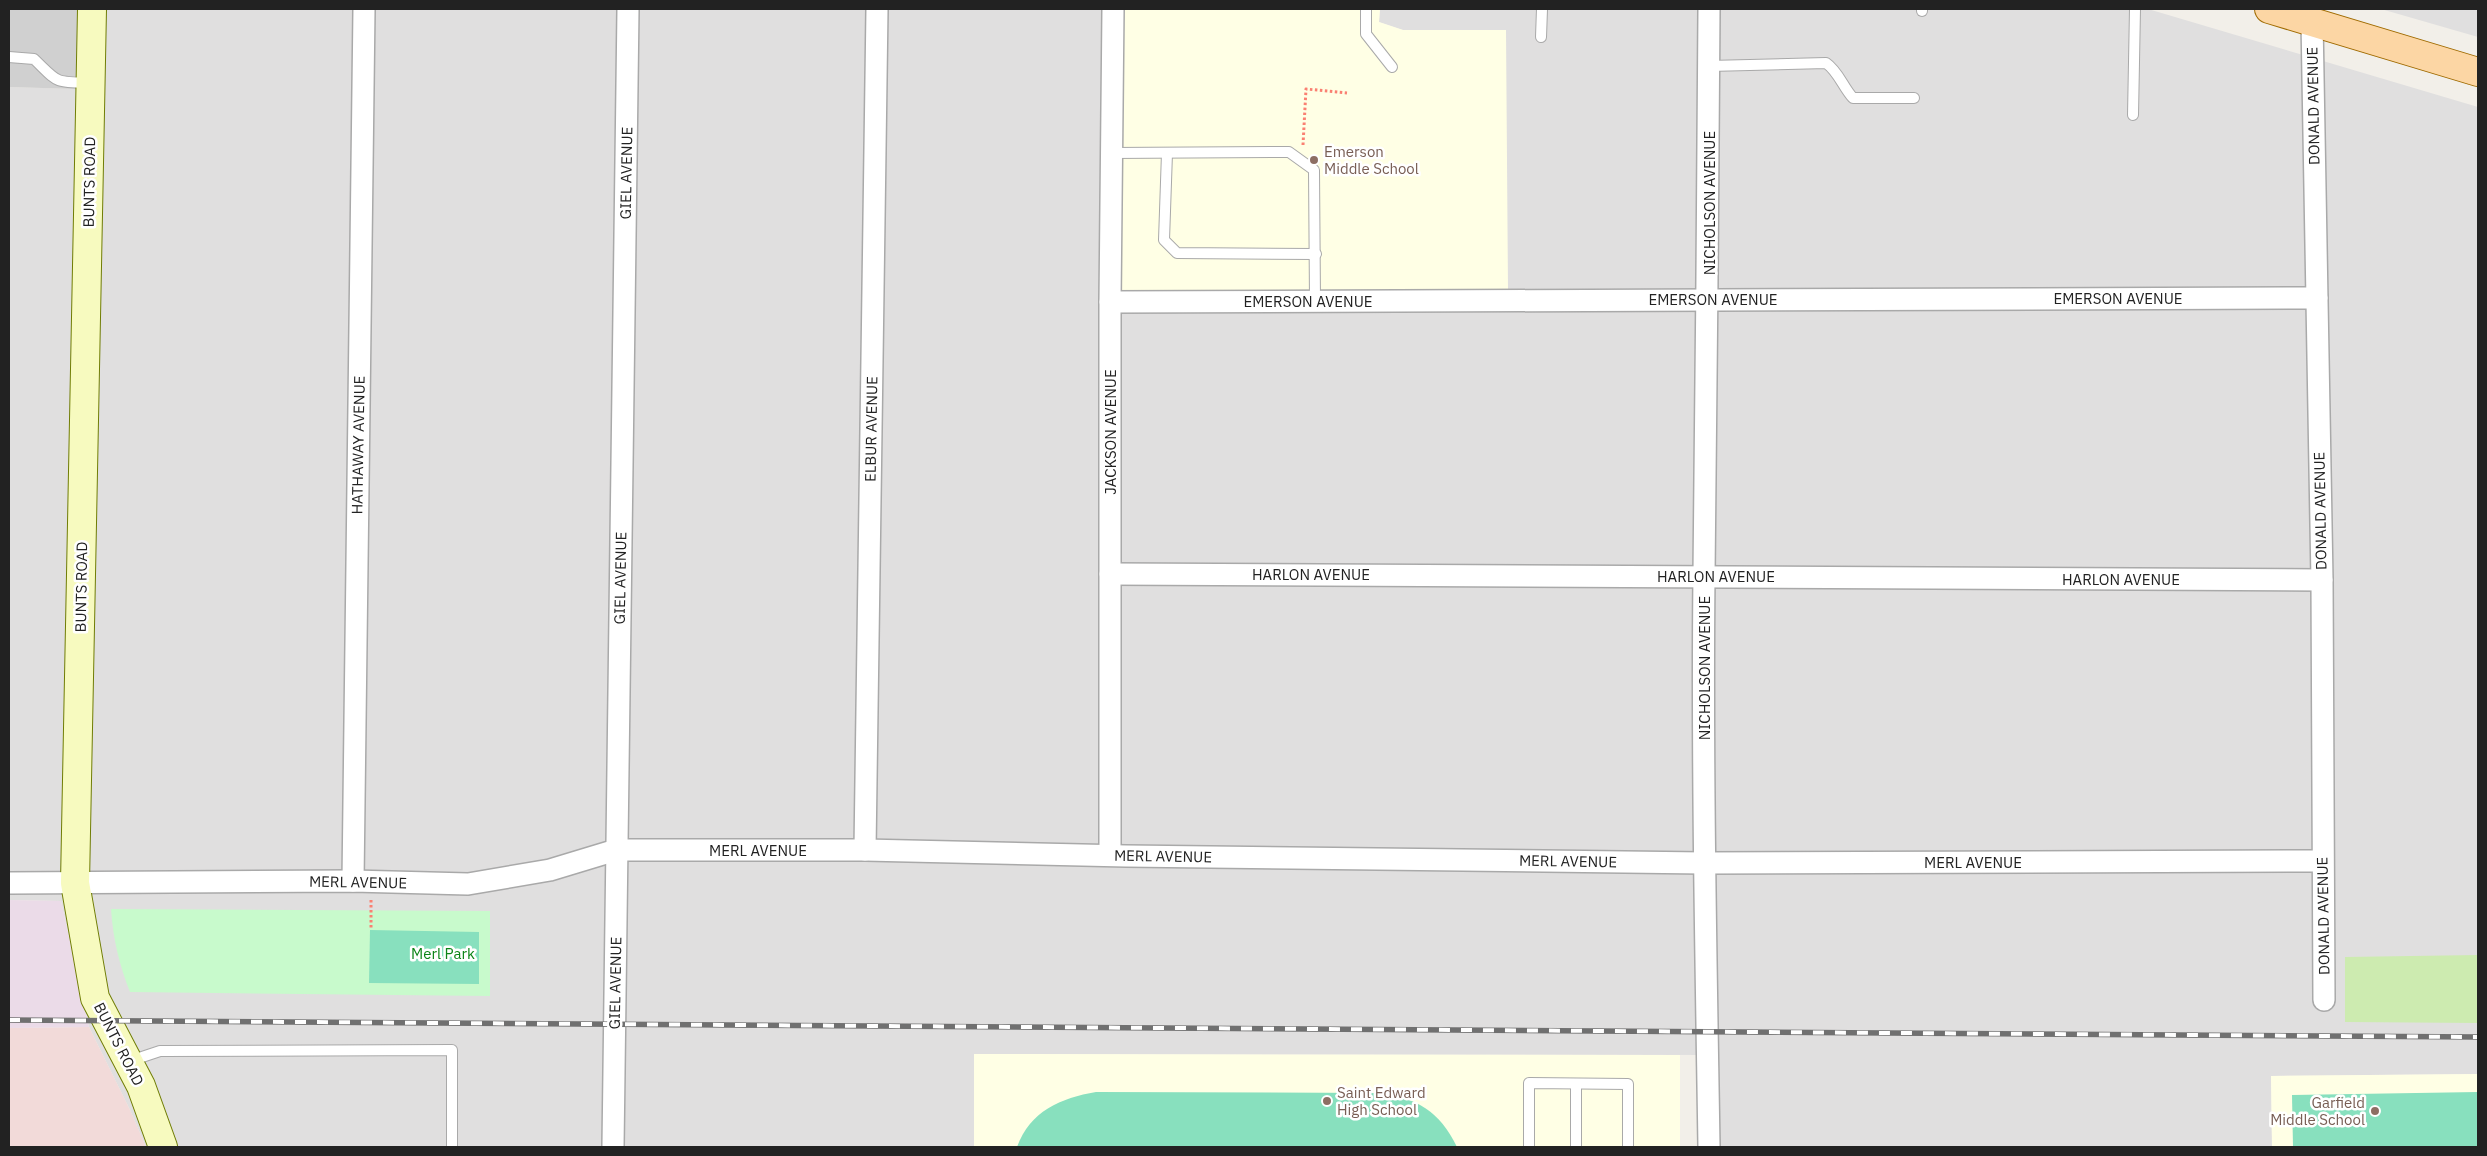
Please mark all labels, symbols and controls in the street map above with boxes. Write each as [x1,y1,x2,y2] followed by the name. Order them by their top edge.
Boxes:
[2302,47,2324,165] street label: DONALD AVENUE
[616,127,636,219] street label: GIEL AVENUE
[1700,131,1719,275] street label: NICHOLSON AVENUE
[79,136,99,228] street label: BUNTS ROAD
[1324,142,1419,178] place label: Emerson Middle School
[1308,154,1320,166] marker: Emerson Middle School
[2053,289,2183,308] street label: EMERSON AVENUE
[1648,290,1778,309] street label: EMERSON AVENUE
[1243,292,1373,311] street label: EMERSON AVENUE
[1101,369,1120,495] street label: JACKSON AVENUE
[347,375,369,515] street label: HATHAWAY AVENUE
[861,376,881,482] street label: ELBUR AVENUE
[2309,452,2331,570] street label: DONALD AVENUE
[610,532,630,624] street label: GIEL AVENUE
[71,541,91,633] street label: BUNTS ROAD
[1252,565,1370,584] street label: HARLON AVENUE
[1657,567,1775,586] street label: HARLON AVENUE
[2062,570,2180,589] street label: HARLON AVENUE
[1695,596,1714,740] street label: NICHOLSON AVENUE
[709,841,807,860] street label: MERL AVENUE
[1114,846,1212,866] street label: MERL AVENUE
[1519,851,1617,871] street label: MERL AVENUE
[1924,853,2022,872] street label: MERL AVENUE
[2312,857,2334,975] street label: DONALD AVENUE
[309,872,407,892] street label: MERL AVENUE
[605,937,625,1029] street label: GIEL AVENUE
[411,944,475,963] park label: Merl Park
[90,999,148,1089] street label: BUNTS ROAD
[1337,1083,1426,1119] place label: Saint Edward High School
[2270,1093,2365,1129] place label: Garfield Middle School
[1321,1095,1333,1107] marker: Saint Edward High School
[2369,1105,2381,1117] marker: Garfield Middle School

